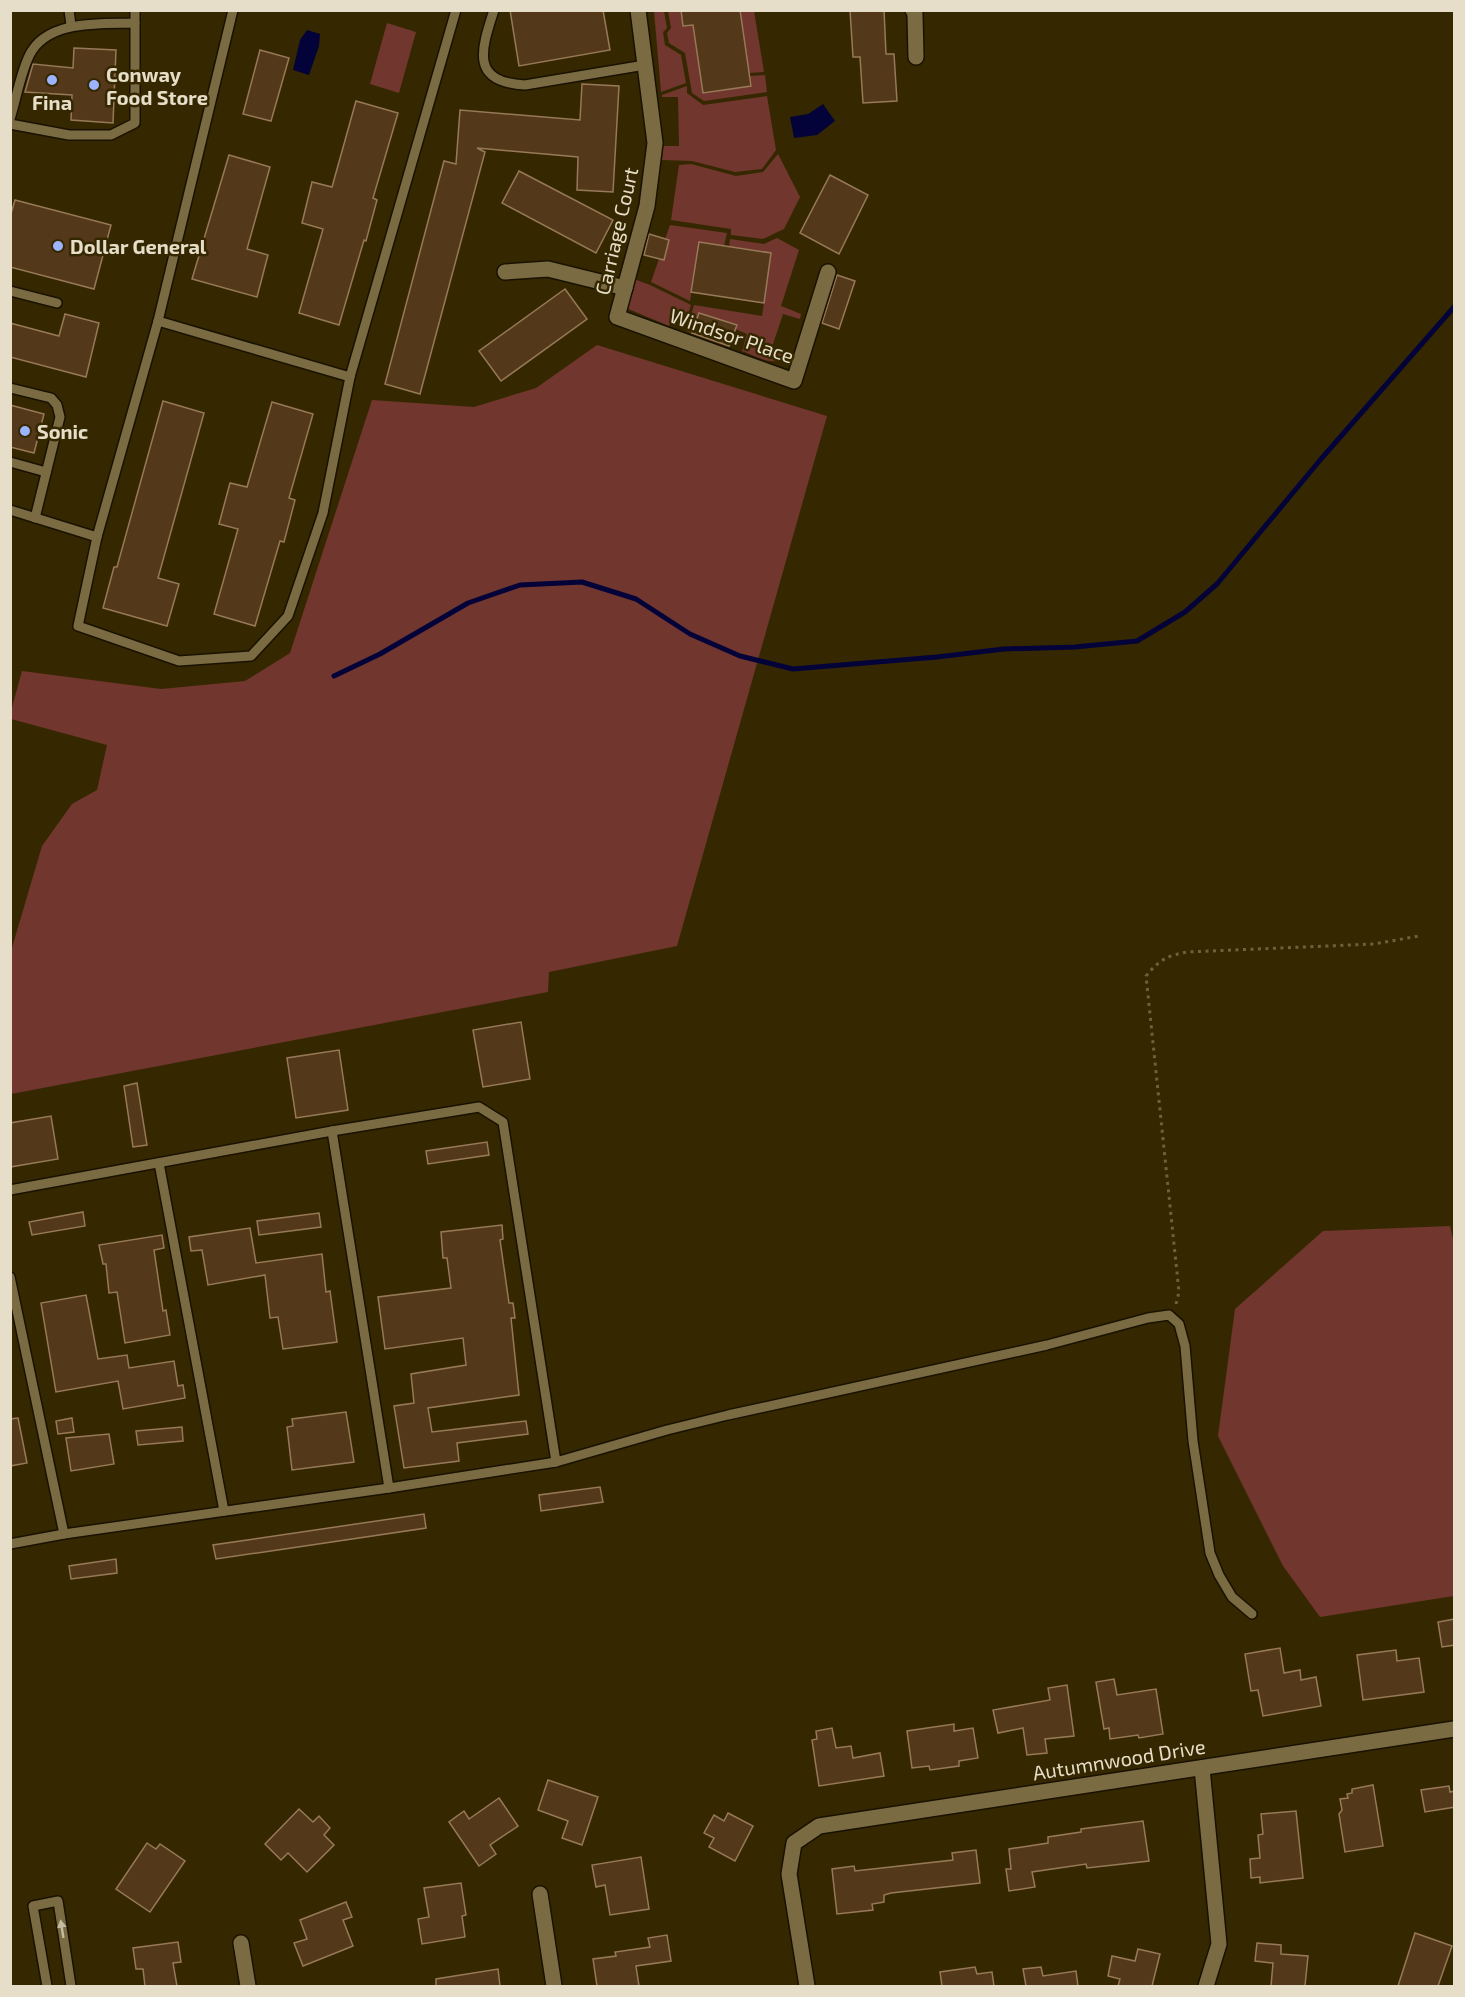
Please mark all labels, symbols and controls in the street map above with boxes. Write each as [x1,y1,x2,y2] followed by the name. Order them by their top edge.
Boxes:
[106,62,208,109] place label: Conway Food Store
[45,73,59,87] marker: Fina
[87,78,101,92] marker: Conway Food Store
[32,90,72,114] place label: Fina
[590,164,642,297] street label: Carriage Court
[70,234,207,258] place label: Dollar General
[51,239,65,253] marker: Dollar General
[667,303,797,367] street label: Windsor Place
[37,419,88,443] place label: Sonic
[18,424,32,438] marker: Sonic
[1031,1733,1207,1785] street label: Autumnwood Drive
[58,1919,67,1938] one-way arrow

